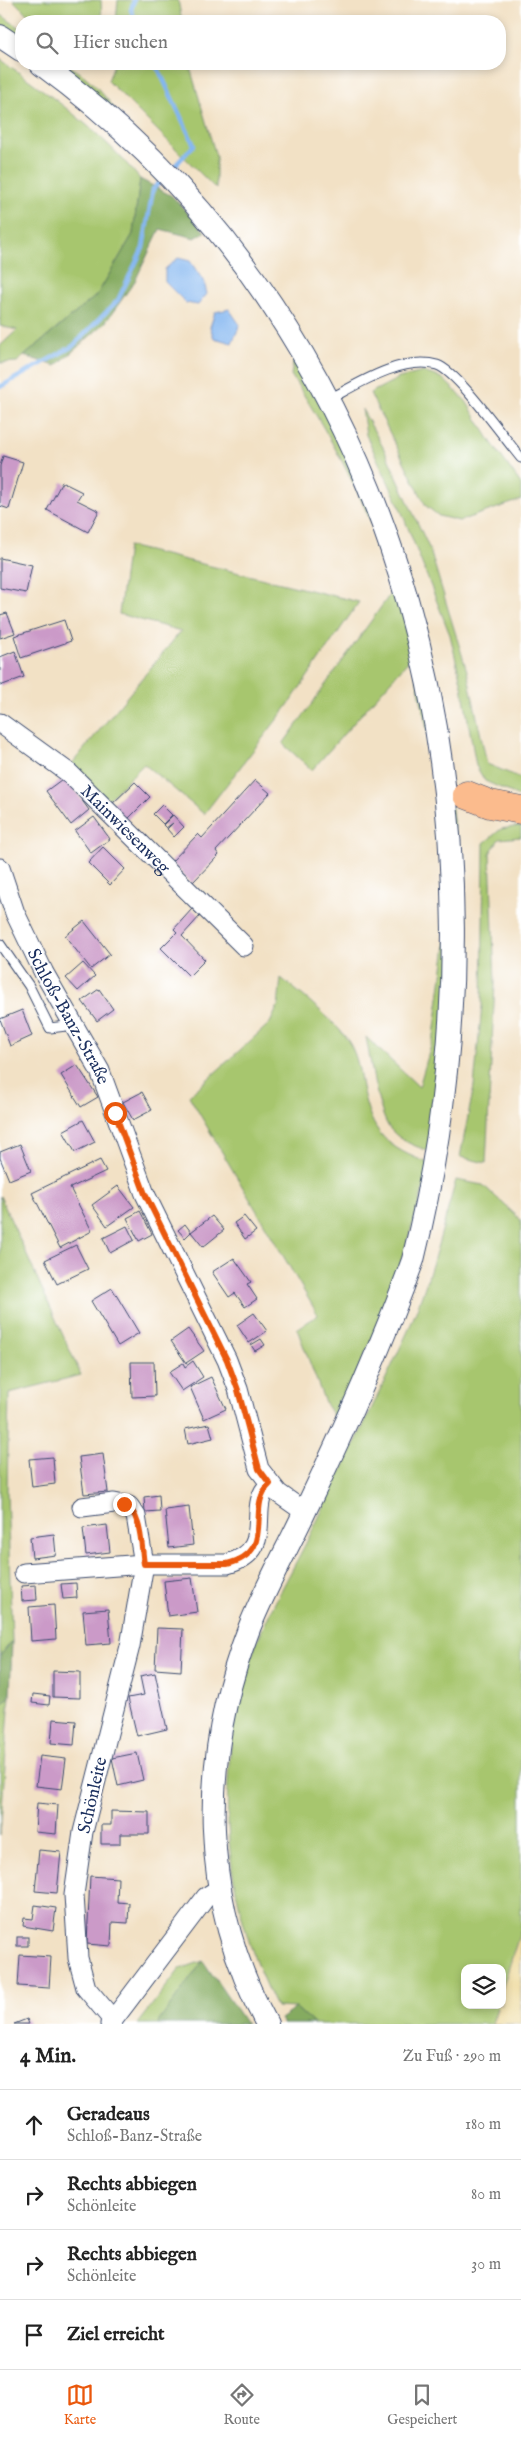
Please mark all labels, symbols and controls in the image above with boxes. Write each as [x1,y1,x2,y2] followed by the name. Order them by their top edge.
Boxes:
[15,15,506,70] search box
[33,29,61,57] icon: search
[73,31,168,55] text: Hier suchen
[75,781,175,880] street label: Mainwiesenweg
[21,945,114,1088] street label: Schloß-Banz-Straße
[104,1102,127,1125] route start
[113,1493,136,1516] route end
[73,1755,113,1836] street label: Schönleite
[461,1964,506,2009] map controls
[461,1964,506,2009] button: layers
[20,2043,76,2070] text: 4 Min.
[403,2047,501,2067] text: Zu Fuß · 290 m
[67,2103,150,2127] text: Geradeaus
[20,2111,48,2139] icon: ahead
[465,2115,501,2135] text: 180 m
[67,2127,202,2147] text: Schloß-Banz-Straße
[67,2173,197,2197] text: Rechts abbiegen
[20,2181,48,2209] icon: right
[471,2185,501,2205] text: 80 m
[67,2197,136,2217] text: Schönleite
[67,2243,197,2267] text: Rechts abbiegen
[20,2251,48,2279] icon: right
[471,2255,501,2275] text: 30 m
[67,2267,136,2287] text: Schönleite
[20,2321,48,2349] icon: arrive
[67,2323,165,2347] text: Ziel erreicht
[64,2381,96,2429] tab: Karte
[223,2381,260,2429] tab: Route
[387,2381,457,2429] tab: Gespeichert

